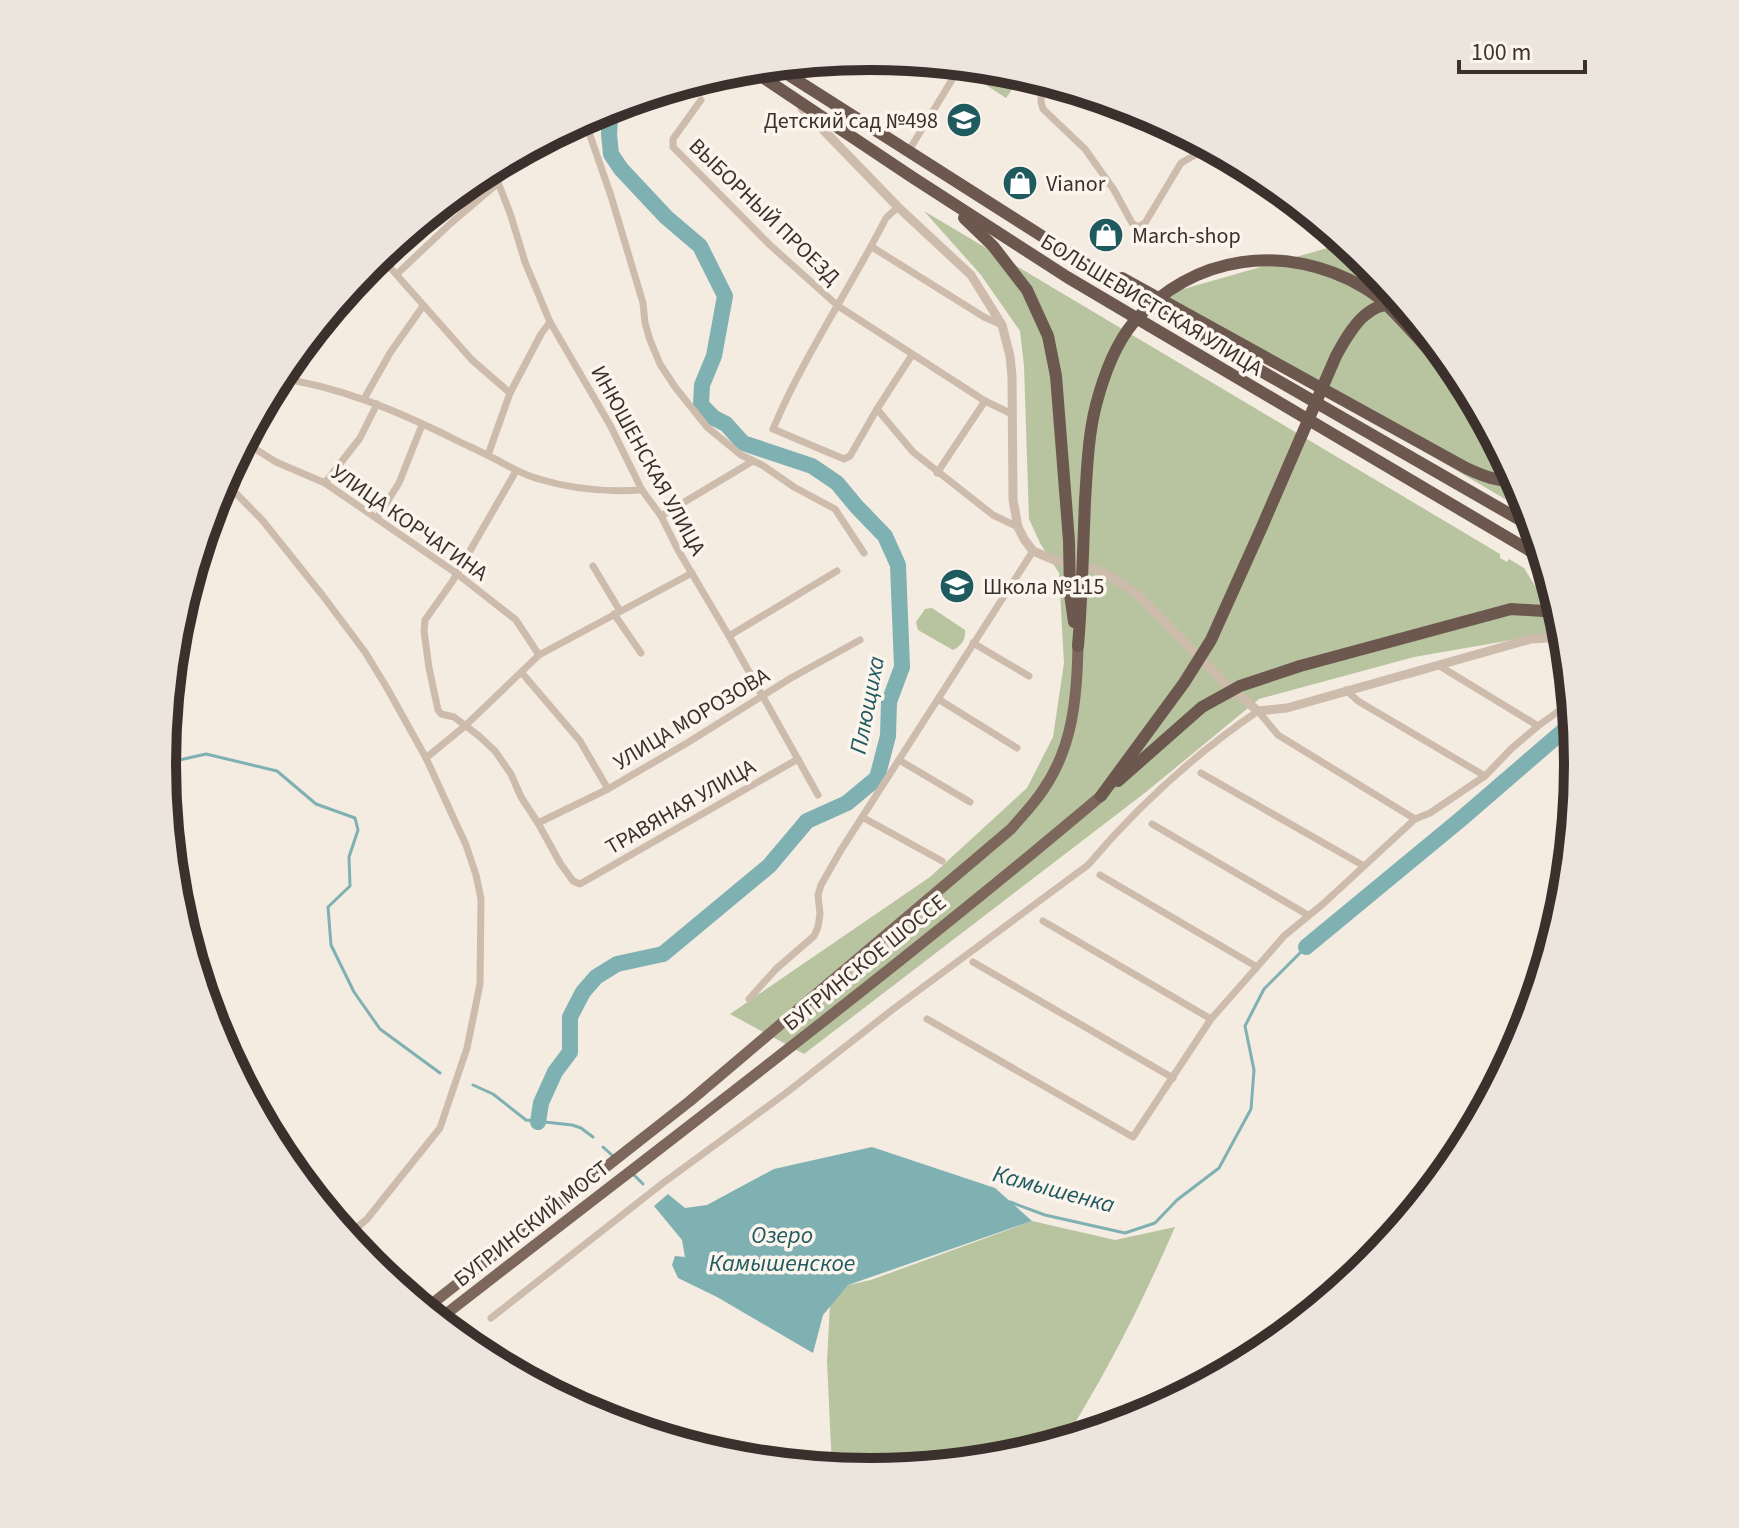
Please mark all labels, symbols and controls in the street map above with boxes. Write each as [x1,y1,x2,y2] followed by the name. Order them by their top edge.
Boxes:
[1459,24,1585,74] scale bar
[1471,35,1531,70] text: 100 m
[945,101,983,139] school or university icon: Детский сад №498
[764,105,938,137] place label: Детский сад №498
[681,131,847,293] street label: ВЫБОРНЫЙ ПРОЕЗД
[1001,164,1039,202] shop icon: Vianor
[1046,168,1106,200] place label: Vianor
[1087,216,1125,254] shop icon: March-shop
[1132,220,1241,252] place label: March-shop
[1034,226,1269,384] street label: БОЛЬШЕВИСТСКАЯ УЛИЦА
[583,360,714,561] street label: ИНЮШЕНСКАЯ УЛИЦА
[324,457,494,589] street label: УЛИЦА КОРЧАГИНА
[938,567,976,605] school or university icon: Школа №115
[983,571,1104,603] place label: Школа №115
[841,653,894,757] water label: Плющиха
[607,659,776,778] street label: УЛИЦА МОРОЗОВА
[599,751,762,863] street label: ТРАВЯНАЯ УЛИЦА
[776,887,953,1039] street label: БУГРИНСКОЕ ШОССЕ
[447,1153,616,1295] street label: БУГРИНСКИЙ МОСТ
[989,1156,1119,1223] water label: Камышенка
[709,1218,855,1281] water label: Озеро Камышенское

